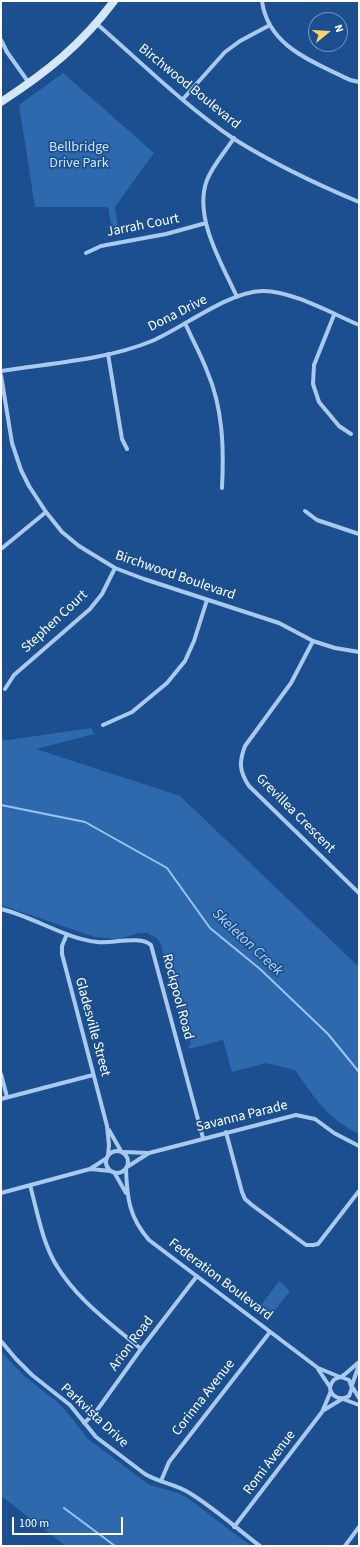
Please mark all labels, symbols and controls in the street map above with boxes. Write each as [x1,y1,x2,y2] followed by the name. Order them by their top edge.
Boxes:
[308,12,348,52] north arrow
[331,23,347,34] text: N
[135,41,243,133] street label: Birchwood Boulevard
[49,140,109,172] park label: Bellbridge Drive Park
[105,211,181,241] street label: Jarrah Court
[146,292,210,336] street label: Dona Drive
[113,548,237,604] street label: Birchwood Boulevard
[18,587,92,657] street label: Stephen Court
[252,771,338,857] street label: Grevillea Crescent
[208,906,286,980] water label: Skeleton Creek
[157,952,197,1042] street label: Rockpool Road
[71,976,113,1078] street label: Gladesville Street
[195,1098,289,1136] street label: Savanna Parade
[165,1235,275,1325] street label: Federation Boulevard
[106,1313,158,1375] street label: Arion Road
[169,1356,239,1440] street label: Corinna Avenue
[57,1380,131,1452] street label: Parkvista Drive
[240,1427,300,1499] street label: Romi Avenue
[14,1509,125,1535] scale bar
[19,1515,49,1532] text: 100 m

